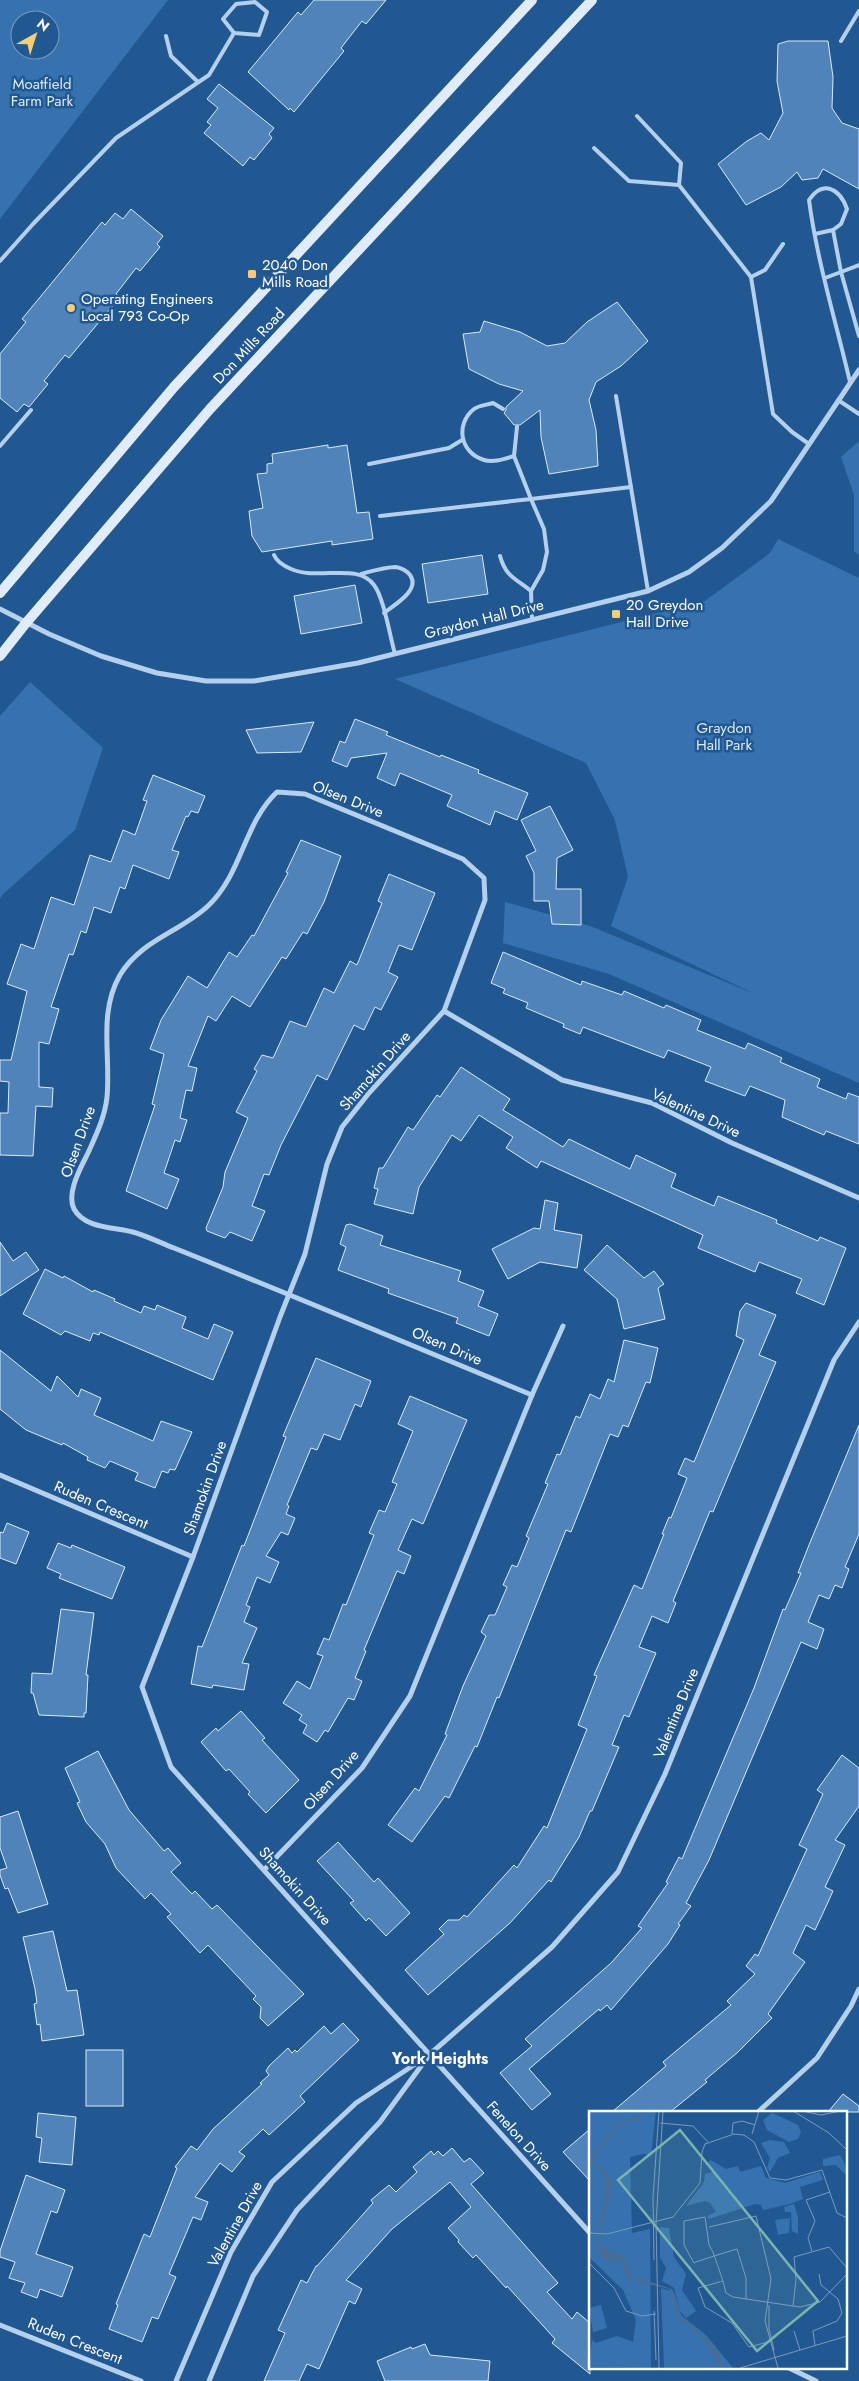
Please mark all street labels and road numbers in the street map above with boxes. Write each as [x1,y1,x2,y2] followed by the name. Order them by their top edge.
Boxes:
[208,303,290,389] street label: Don Mills Road
[422,593,546,644] street label: Graydon Hall Drive
[309,775,387,823] street label: Olsen Drive
[334,1026,416,1116] street label: Shamokin Drive
[648,1083,744,1143] street label: Valentine Drive
[55,1103,101,1181] street label: Olsen Drive
[408,1321,486,1371] street label: Olsen Drive
[178,1437,232,1538] street label: Shamokin Drive
[51,1475,152,1535] street label: Ruden Crescent
[648,1664,704,1761] street label: Valentine Drive
[298,1745,364,1815] street label: Olsen Drive
[254,1842,337,1931] street label: Shamokin Drive
[481,2096,557,2176] street label: Fenelon Drive
[202,2177,268,2271] street label: Valentine Drive
[24,2312,126,2370] street label: Ruden Crescent

